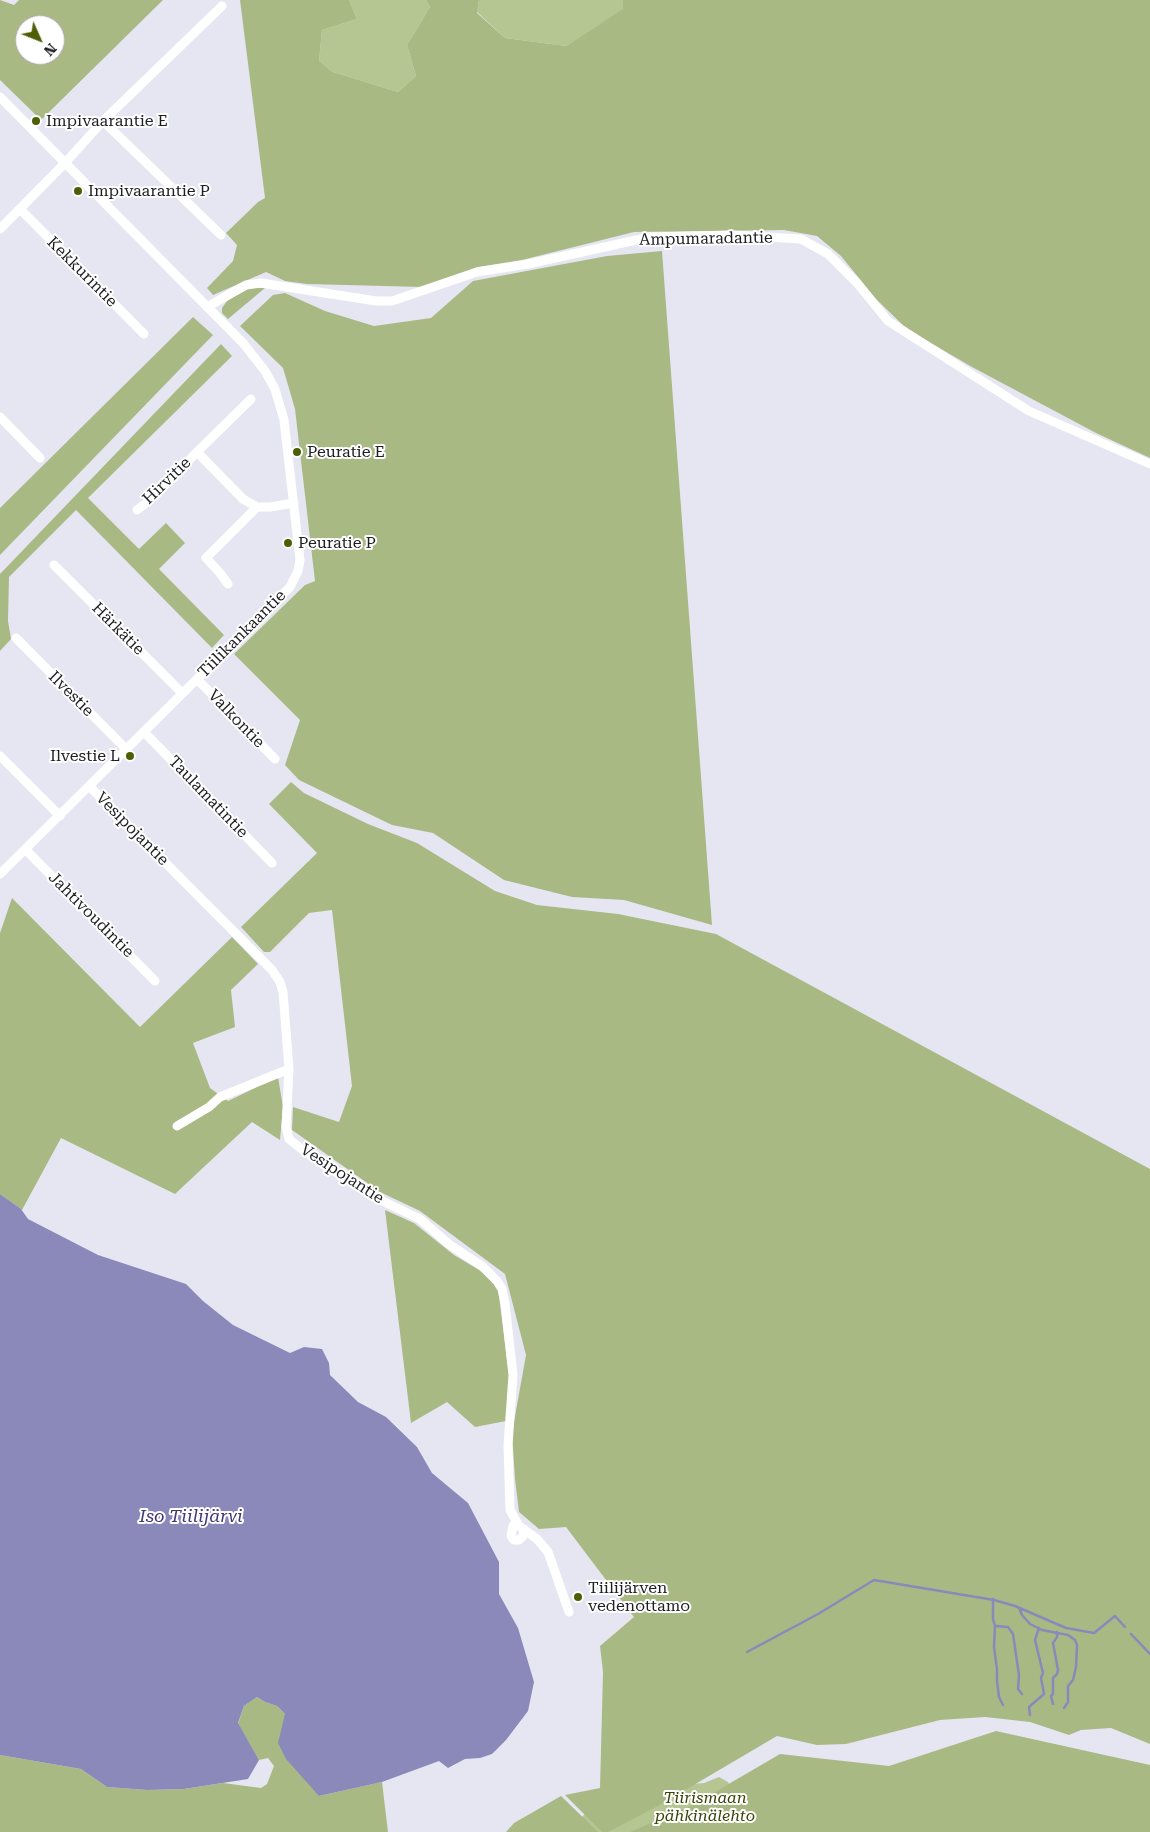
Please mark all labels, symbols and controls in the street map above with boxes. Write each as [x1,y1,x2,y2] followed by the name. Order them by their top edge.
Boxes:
[15,15,65,65] north arrow
[41,40,60,59] text: N
[46,111,168,131] place label: Impivaarantie E
[30,115,42,127] marker: Impivaarantie E
[88,181,210,201] place label: Impivaarantie P
[72,185,84,197] marker: Impivaarantie P
[639,228,773,250] street label: Ampumaradantie
[43,233,121,311] street label: Kekkurintie
[307,442,385,462] place label: Peuratie E
[291,446,303,458] marker: Peuratie E
[139,453,195,509] street label: Hirvitie
[298,533,376,553] place label: Peuratie P
[282,537,294,549] marker: Peuratie P
[194,586,290,682] street label: Tiilikankaantie
[88,599,148,659] street label: Härkätie
[44,667,98,721] street label: Ilvestie
[204,686,268,752] street label: Valkontie
[50,746,120,766] place label: Ilvestie L
[124,750,136,762] marker: Ilvestie L
[164,752,252,842] street label: Taulamatintie
[91,788,173,870] street label: Vesipojantie
[44,868,138,962] street label: Jahtivoudintie
[297,1140,387,1208] street label: Vesipojantie
[139,1506,243,1528] water label: Iso Tiilijärvi
[588,1578,690,1616] place label: Tiilijärven vedenottamo
[572,1591,584,1603] marker: Tiilijärven vedenottamo
[655,1788,755,1826] park label: Tiirismaan pähkinälehto

